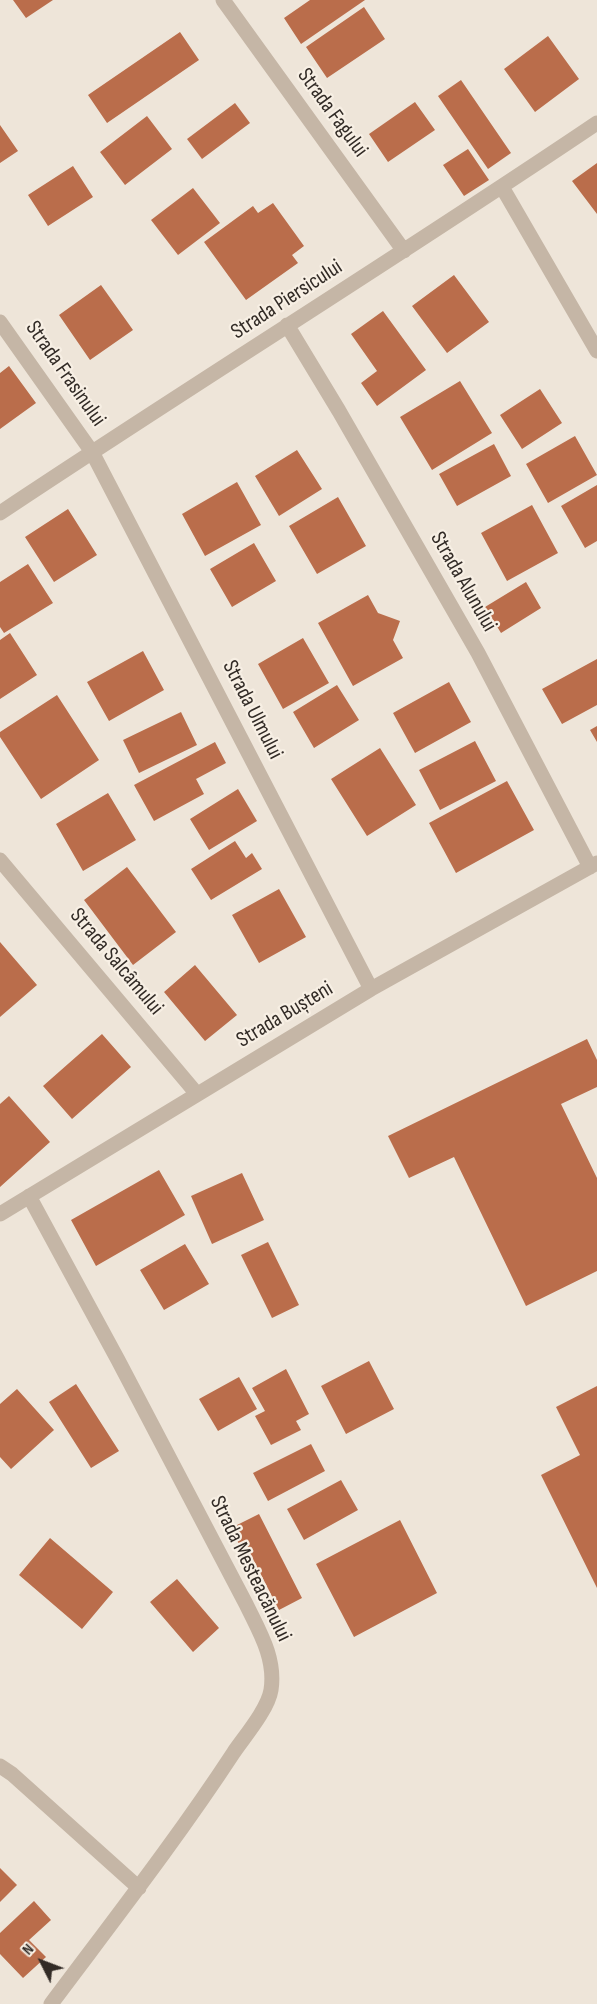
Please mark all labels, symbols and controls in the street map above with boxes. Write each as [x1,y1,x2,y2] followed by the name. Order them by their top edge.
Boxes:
[291,63,373,163] street label: Strada Fagului
[226,254,348,346] street label: Strada Piersicului
[19,316,111,432] street label: Strada Frasinului
[424,527,502,637] street label: Strada Alunului
[216,656,288,764] street label: Strada Ulmului
[64,903,168,1021] street label: Strada Salcâmului
[232,976,338,1054] street label: Strada Bușteni
[203,1492,297,1646] street label: Strada Mesteacănului
[12,1932,72,1992] north arrow
[18,1940,38,1959] text: N

